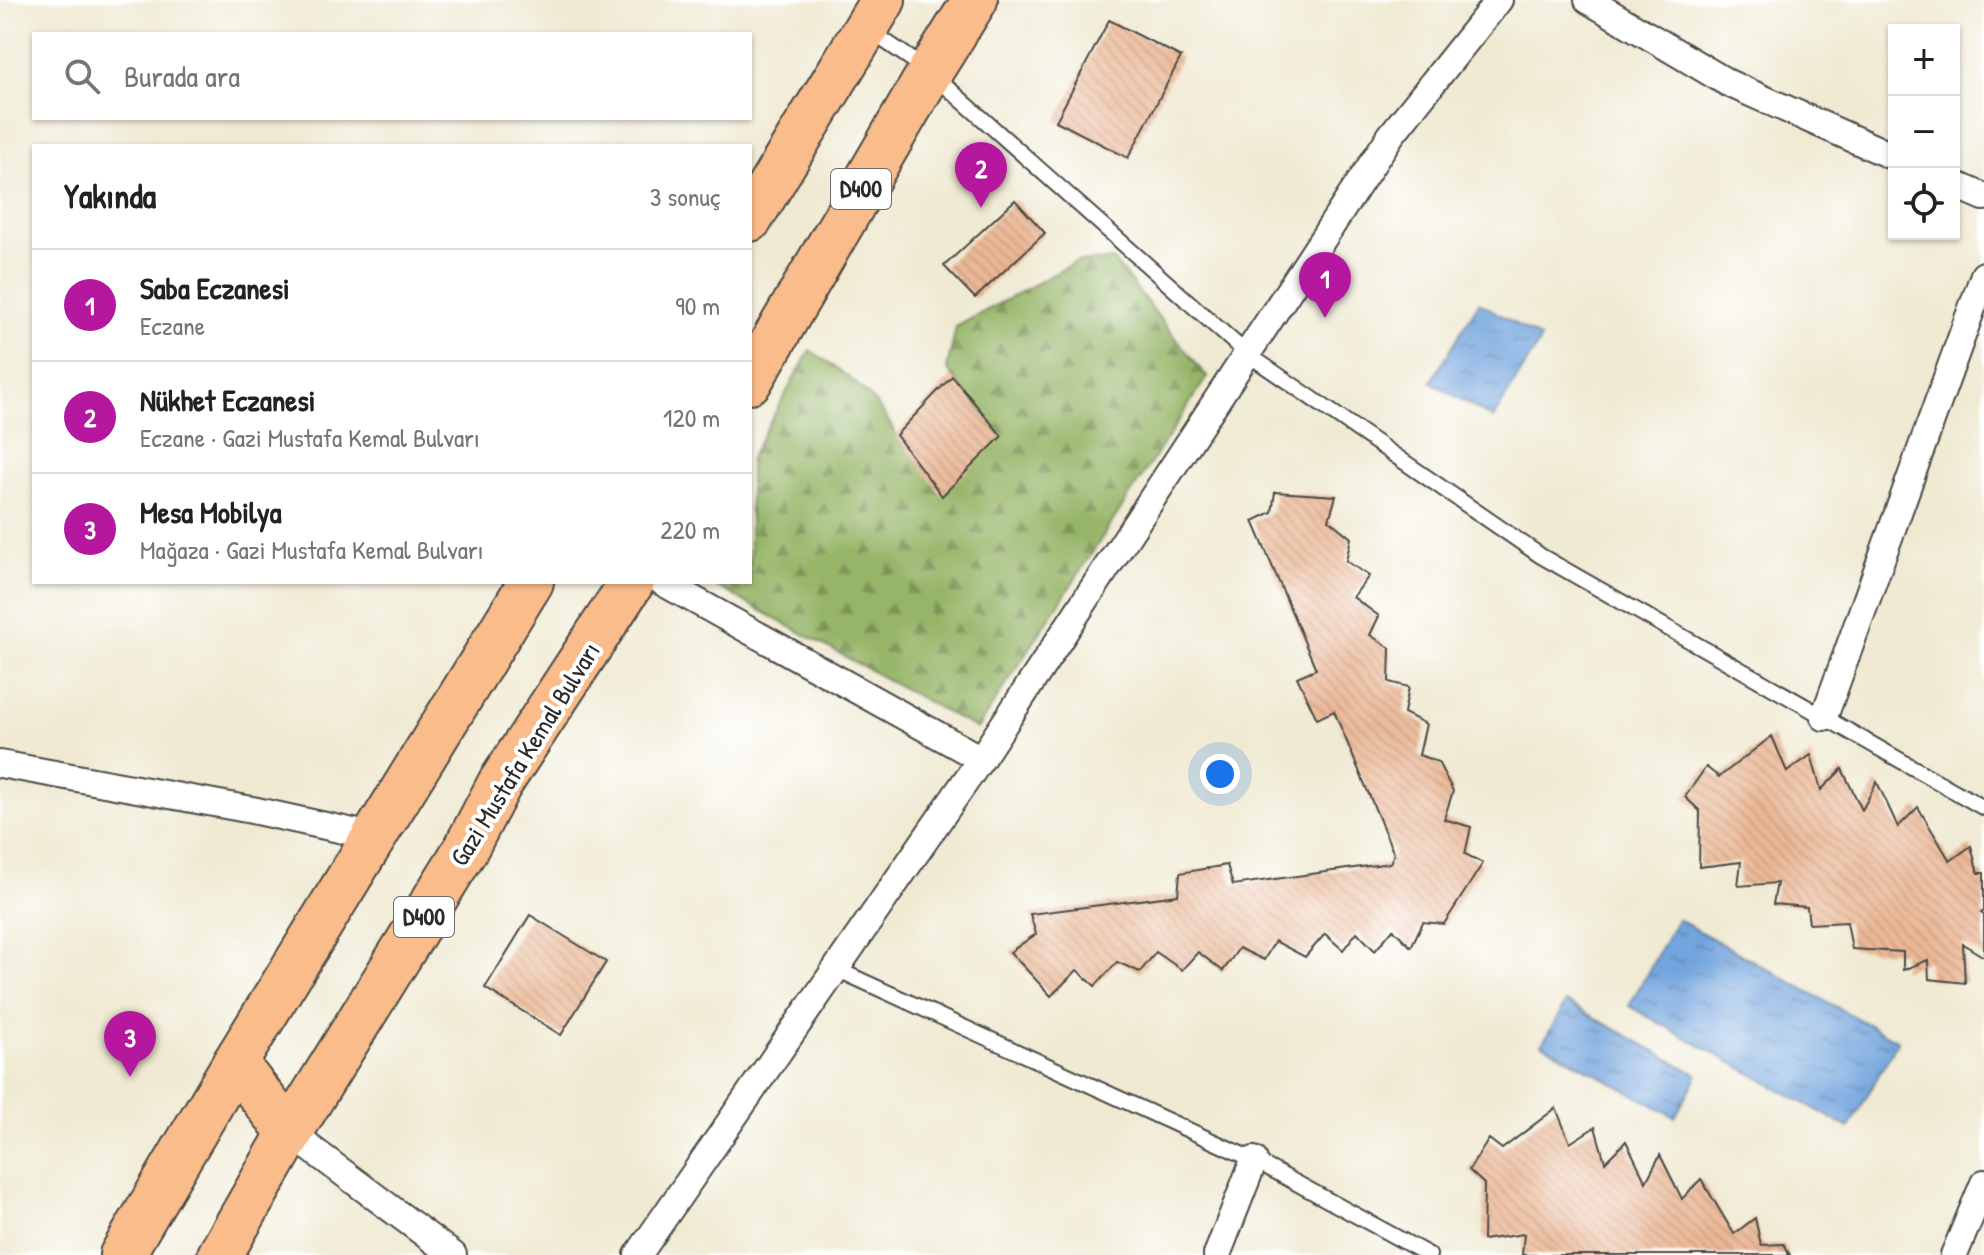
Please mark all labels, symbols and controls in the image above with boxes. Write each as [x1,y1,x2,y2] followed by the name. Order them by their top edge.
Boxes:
[1888,24,1960,240] map controls
[1888,24,1960,96] button: +
[32,32,752,120] search box
[60,54,104,98] icon: search
[124,56,240,96] text: Burada ara
[1888,96,1960,168] button: −
[955,142,1007,208] pin: 2
[1888,168,1960,240] button: locate
[831,169,891,209] road number: D400
[64,173,156,219] text: Yakında
[650,179,720,214] text: 3 sonuç
[1299,252,1351,318] pin: 1
[140,268,290,308] text: Saba Eczanesi
[85,288,95,323] text: 1
[675,288,720,323] text: 90 m
[140,308,205,343] text: Eczane
[140,380,315,420] text: Nükhet Eczanesi
[84,400,96,435] text: 2
[663,400,720,435] text: 120 m
[140,420,480,455] text: Eczane · Gazi Mustafa Kemal Bulvarı
[140,492,281,532] text: Mesa Mobilya
[84,512,96,547] text: 3
[660,512,720,547] text: 220 m
[140,532,484,567] text: Mağaza · Gazi Mustafa Kemal Bulvarı
[441,635,608,872] street label: Gazi Mustafa Kemal Bulvarı
[1200,754,1240,794] your location
[394,897,454,937] road number: D400
[104,1011,156,1077] pin: 3

